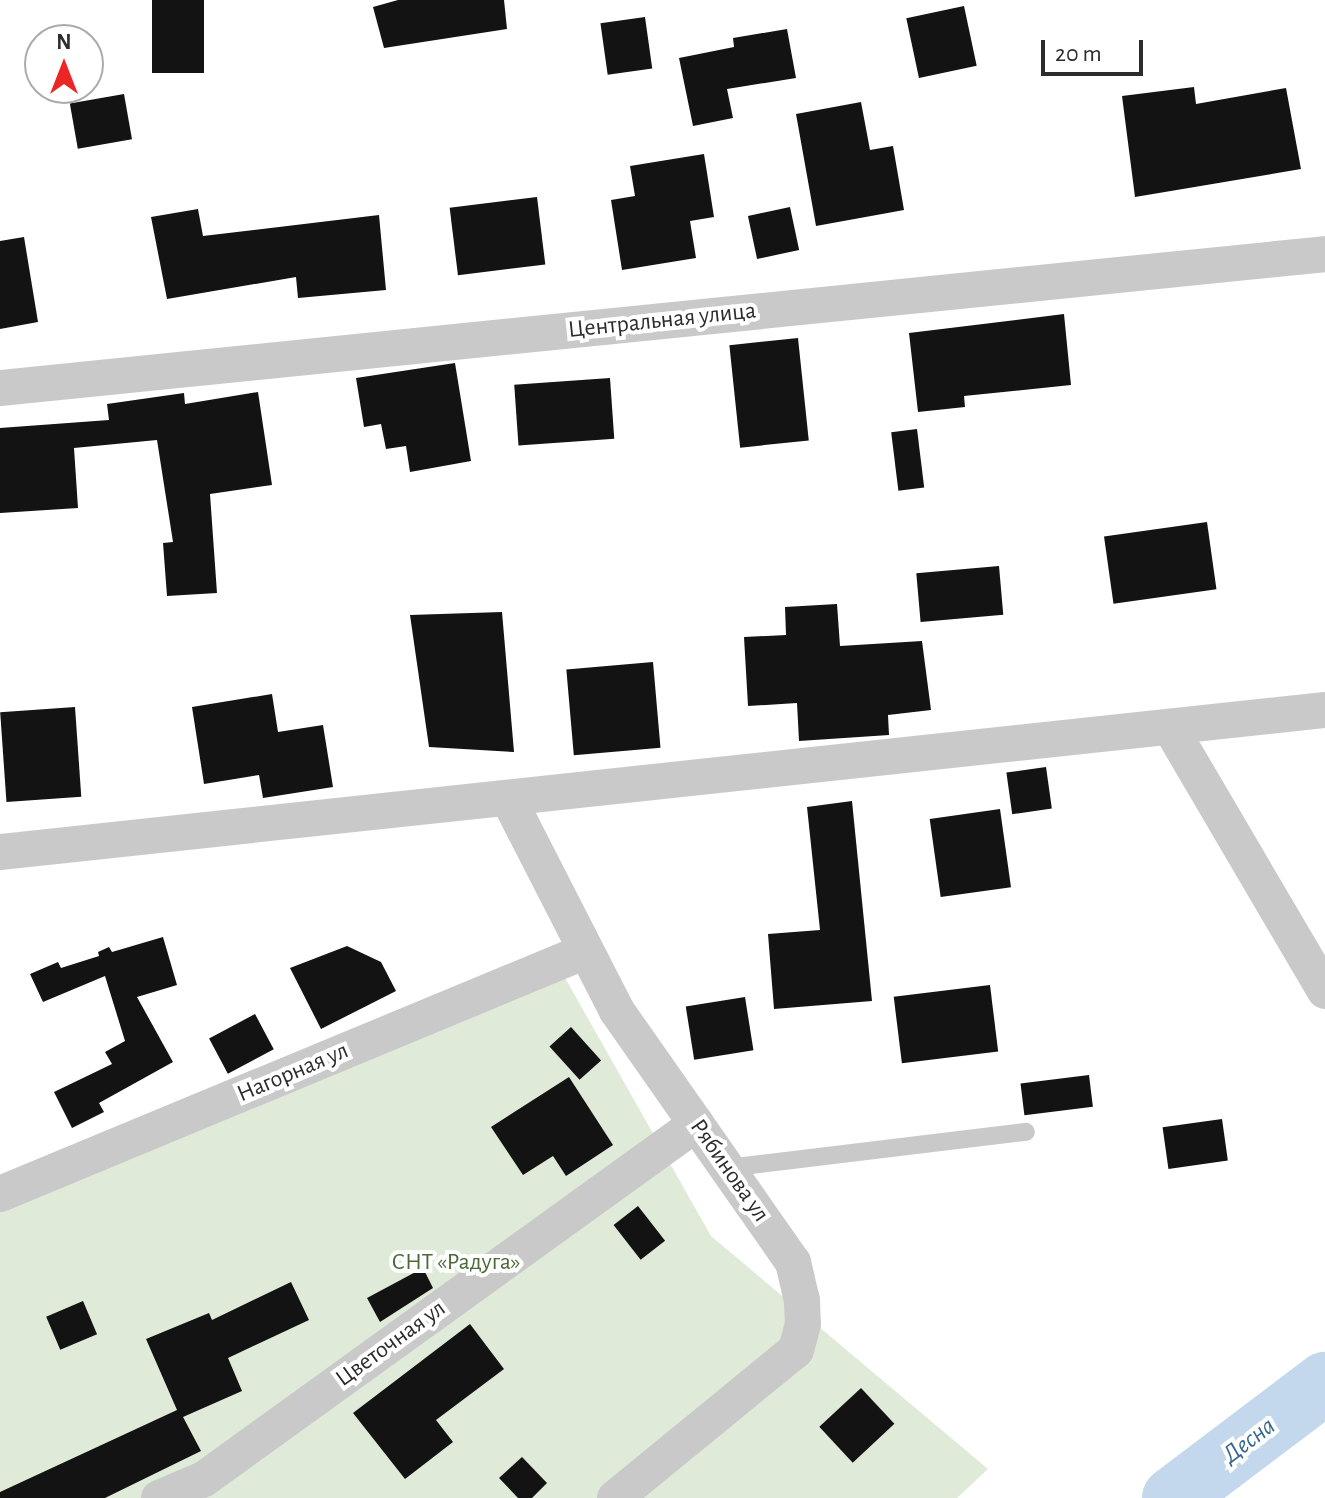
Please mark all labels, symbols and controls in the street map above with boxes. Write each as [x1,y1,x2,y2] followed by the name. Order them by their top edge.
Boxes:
[24,24,104,104] north arrow
[1045,24,1147,74] scale bar
[56,31,72,53] text: N
[1055,42,1102,66] text: 20 m
[567,297,757,345] street label: Центральная улица
[233,1037,353,1109] street label: Нагорная ул
[683,1114,775,1228] street label: Рябинова ул
[392,1249,520,1277] park label: СНТ «Радуга»
[330,1294,452,1394] street label: Цветочная ул
[1216,1411,1282,1471] water label: Десна

